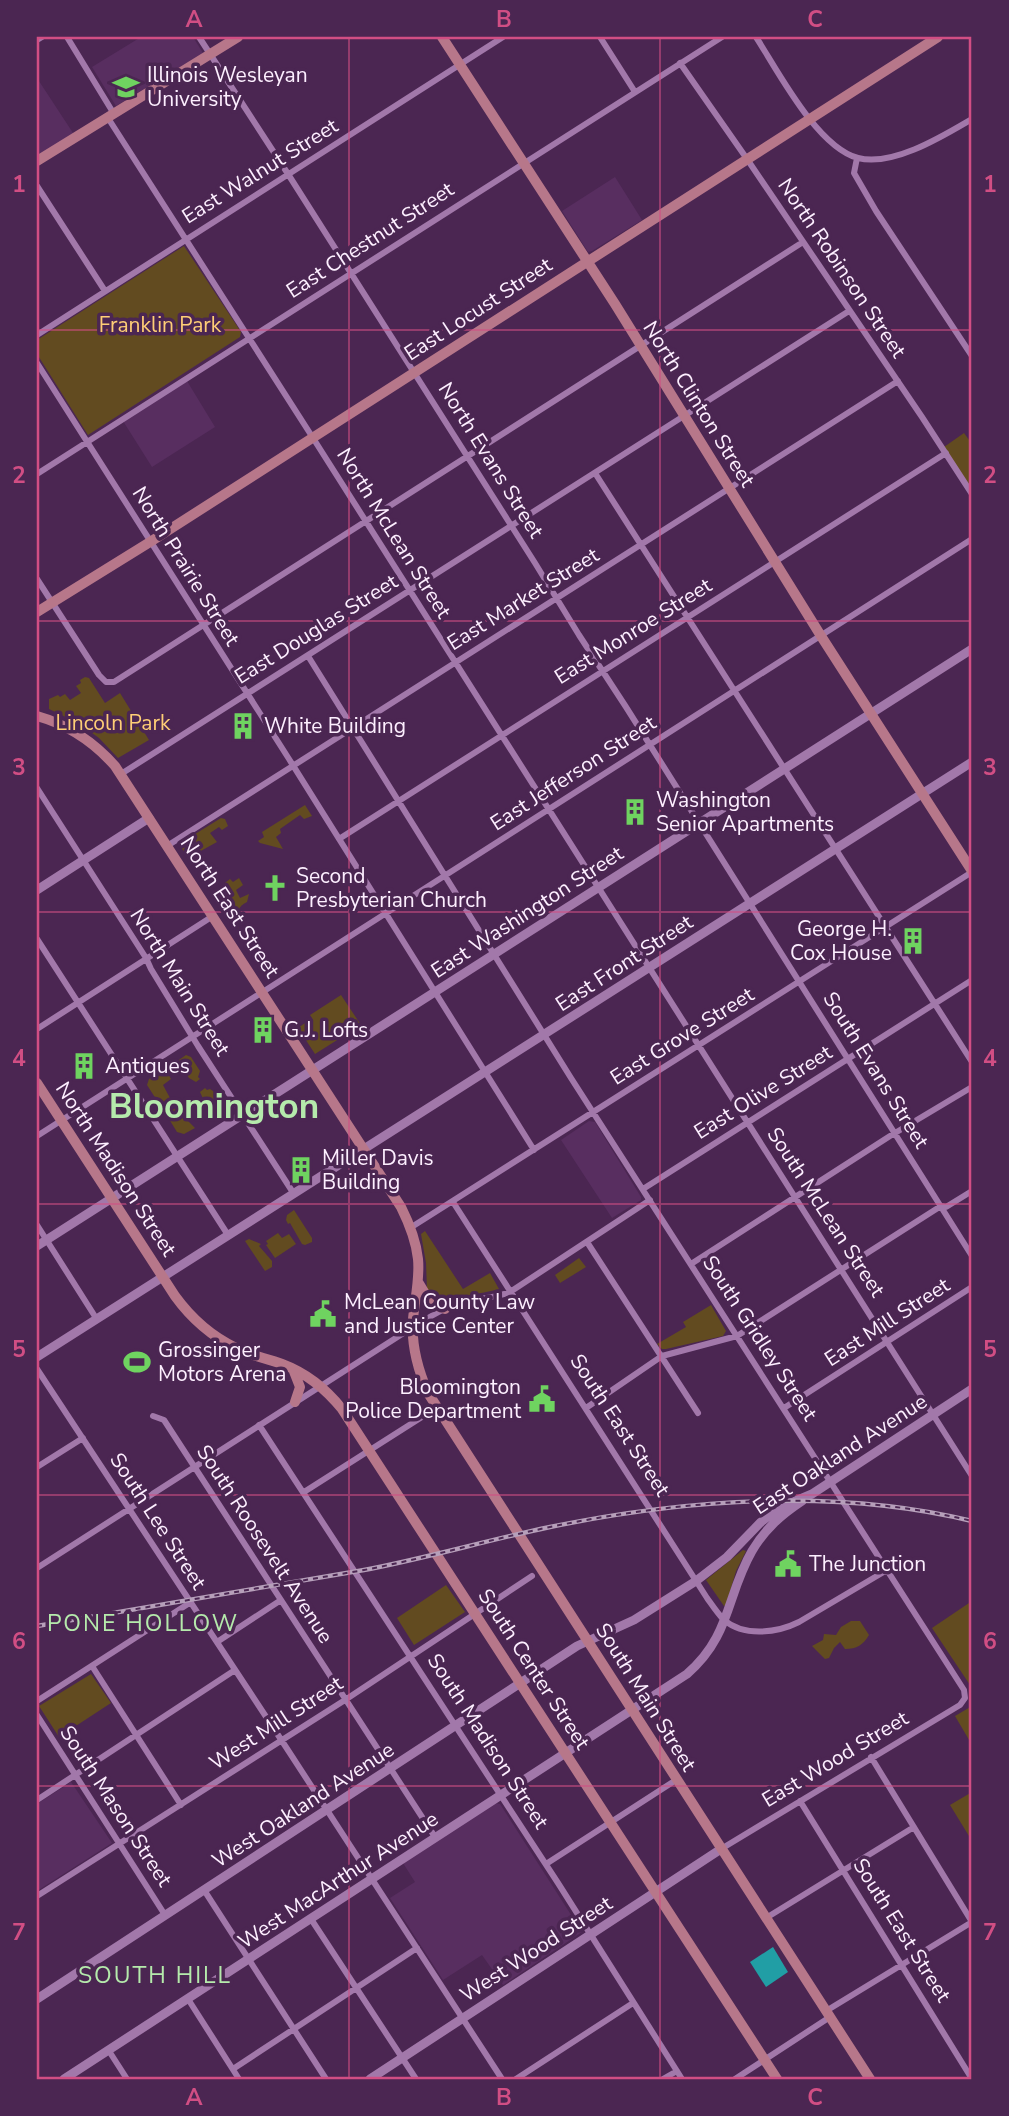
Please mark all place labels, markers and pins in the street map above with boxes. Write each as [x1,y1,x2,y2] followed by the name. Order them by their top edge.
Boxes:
[147,61,308,113] place label: Illinois Wesleyan University
[111,72,141,102] school or university icon: Illinois Wesleyan University
[228,711,258,741] building icon: White Building
[264,712,406,740] place label: White Building
[656,786,834,838] place label: Washington Senior Apartments
[620,797,650,827] building icon: Washington Senior Apartments
[296,862,487,914] place label: Second Presbyterian Church
[260,873,290,903] church icon: Second Presbyterian Church
[790,915,892,967] place label: George H. Cox House
[898,926,928,956] building icon: George H. Cox House
[248,1015,278,1045] building icon: G.J. Lofts
[284,1016,368,1044] place label: G.J. Lofts
[69,1051,99,1081] building icon: Antiques
[105,1052,190,1080] place label: Antiques
[322,1144,434,1196] place label: Miller Davis Building
[286,1155,316,1185] building icon: Miller Davis Building
[344,1288,535,1340] place label: McLean County Law and Justice Center
[308,1299,338,1329] public building icon: McLean County Law and Justice Center
[158,1336,286,1388] place label: Grossinger Motors Arena
[122,1347,152,1377] sports icon: Grossinger Motors Arena
[345,1373,522,1425] place label: Bloomington Police Department
[527,1384,557,1414] public building icon: Bloomington Police Department
[773,1549,803,1579] public building icon: The Junction
[809,1550,926,1578] place label: The Junction

